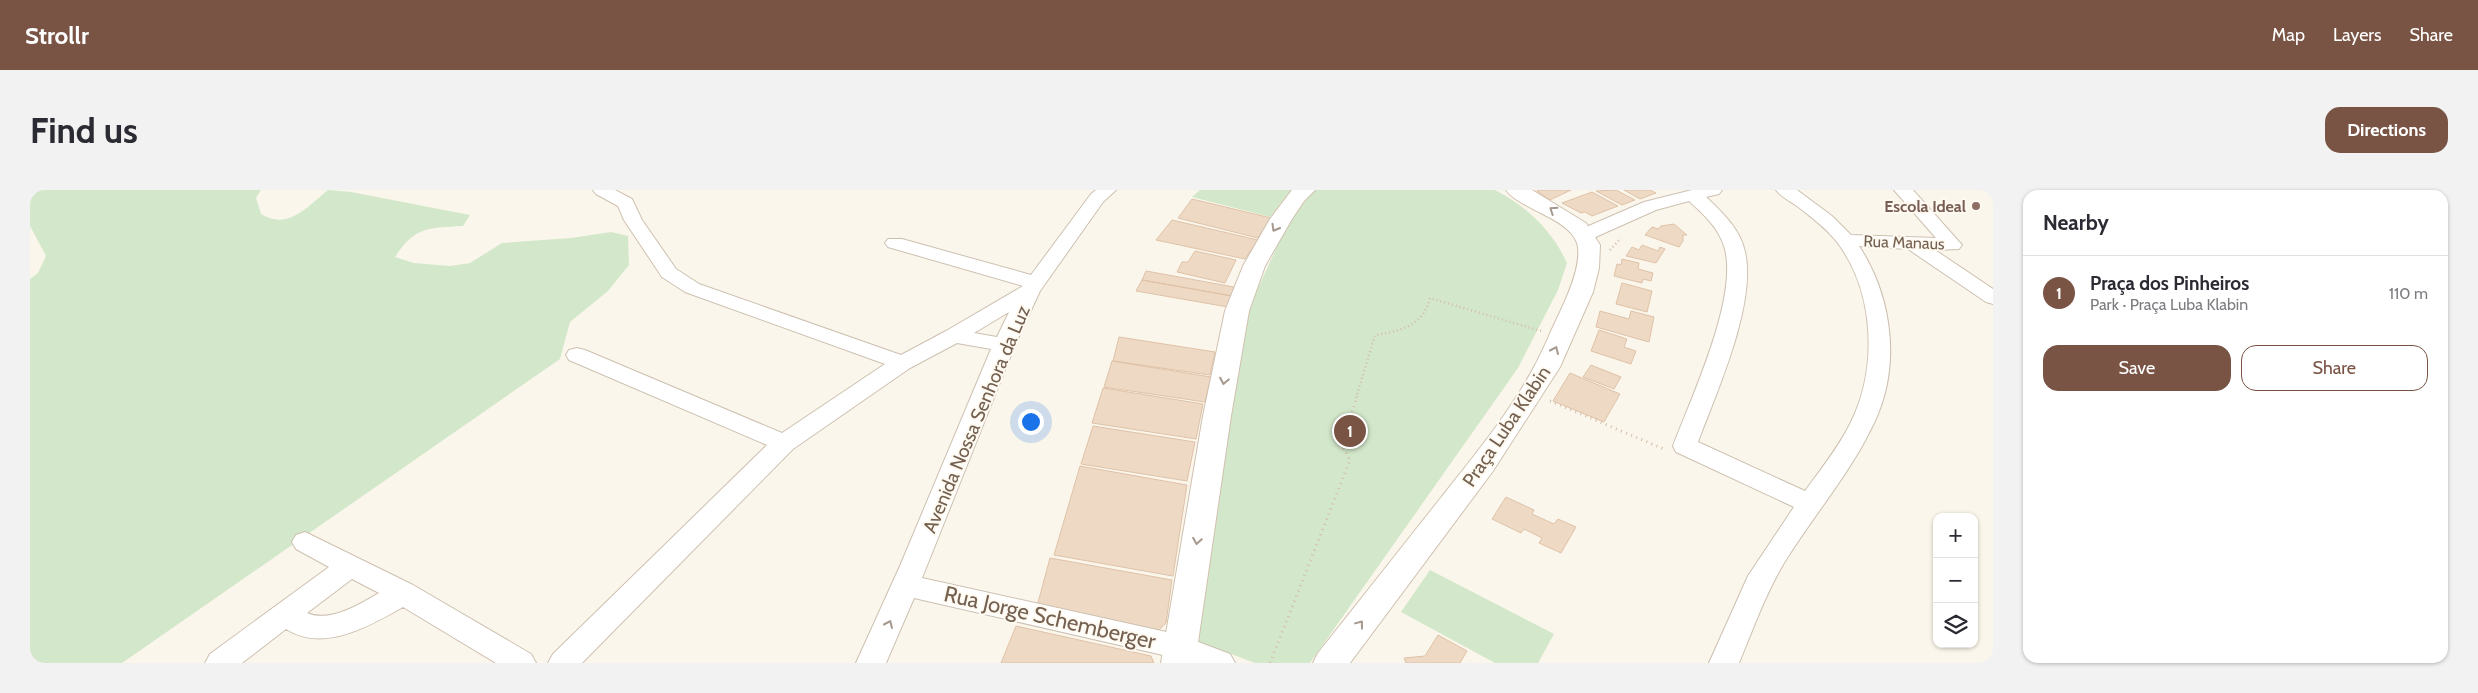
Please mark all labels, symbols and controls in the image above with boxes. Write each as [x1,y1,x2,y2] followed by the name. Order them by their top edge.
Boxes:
[25,21,89,50] text: Strollr
[2272,24,2305,46] text: Map
[2333,24,2382,46] text: Layers
[2410,24,2453,46] text: Share
[2325,107,2448,153] button: Directions
[30,109,138,152] text: Find us
[1884,197,1966,216] place label: Escola Ideal
[1970,200,1982,212] marker: Escola Ideal
[1549,207,1558,216] one-way arrow
[2043,210,2109,235] text: Nearby
[1272,223,1282,232] one-way arrow
[1863,232,1945,253] street label: Rua Manaus
[2090,272,2249,295] text: Praça dos Pinheiros
[2056,284,2062,303] text: 1
[2389,284,2428,303] text: 110 m
[2090,295,2248,314] text: Park · Praça Luba Klabin
[918,302,1035,536] street label: Avenida Nossa Senhora da Luz
[2043,345,2231,391] button: Save
[2241,345,2428,391] button: Share
[1549,346,1559,355] one-way arrow
[1458,362,1555,491] street label: Praça Luba Klabin
[1219,376,1229,385] one-way arrow
[1018,409,1044,435] your location
[1334,412,1366,450] pin: 1
[1933,513,1978,648] map controls
[1933,513,1978,558] button: +
[1192,538,1203,546] one-way arrow
[1933,558,1978,603] button: −
[942,580,1158,655] street label: Rua Jorge Schemberger
[1933,603,1978,648] button: layers
[882,620,893,629] one-way arrow
[1354,620,1363,630] one-way arrow

